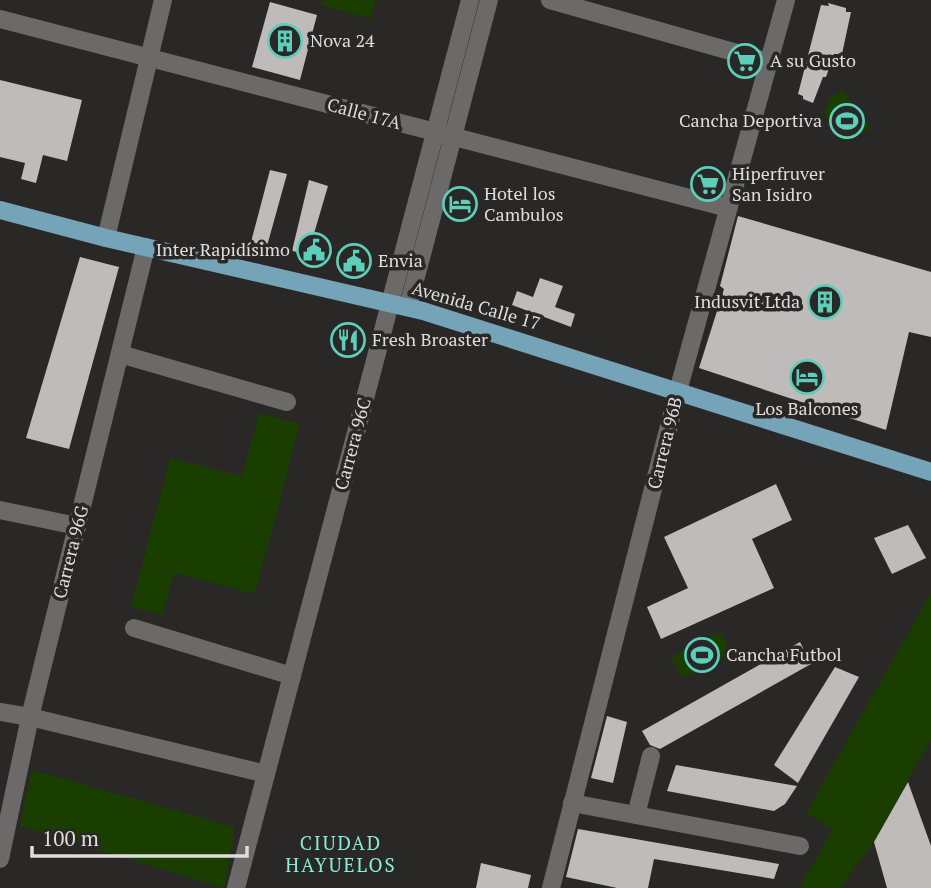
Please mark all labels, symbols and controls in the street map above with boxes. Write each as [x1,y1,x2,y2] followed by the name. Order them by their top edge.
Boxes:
[266,22,304,60] building icon: Nova 24
[310,28,375,52] place label: Nova 24
[726,42,764,80] supermarket icon: A su Gusto
[770,48,856,72] place label: A su Gusto
[325,92,404,135] street label: Calle 17A
[828,102,866,140] sports icon: Cancha Deportiva
[679,108,822,132] place label: Cancha Deportiva
[732,161,825,206] place label: Hiperfruver San Isidro
[689,165,727,203] supermarket icon: Hiperfruver San Isidro
[484,181,564,226] place label: Hotel los Cambulos
[441,185,479,223] hotel icon: Hotel los Cambulos
[295,231,333,269] public building icon: Inter Rapidísimo
[156,237,290,261] place label: Inter Rapidísimo
[335,242,373,280] public building icon: Envia
[378,248,423,272] place label: Envia
[409,275,543,335] street label: Avenida Calle 17
[806,283,844,321] building icon: Indusvit Ltda
[694,289,800,313] place label: Indusvit Ltda
[329,321,367,359] restaurant icon: Fresh Broaster
[372,327,488,351] place label: Fresh Broaster
[788,358,826,396] hotel icon: Los Balcones
[641,394,687,491] street label: Carrera 96B
[328,395,376,493] street label: Carrera 96C
[755,396,859,420] place label: Los Balcones
[47,502,93,601] street label: Carrera 96G
[683,636,721,674] sports icon: Cancha Futbol
[726,642,842,666] place label: Cancha Futbol
[32,814,247,858] scale bar
[42,824,99,852] text: 100 m
[285,830,397,877] district label: CIUDAD HAYUELOS

